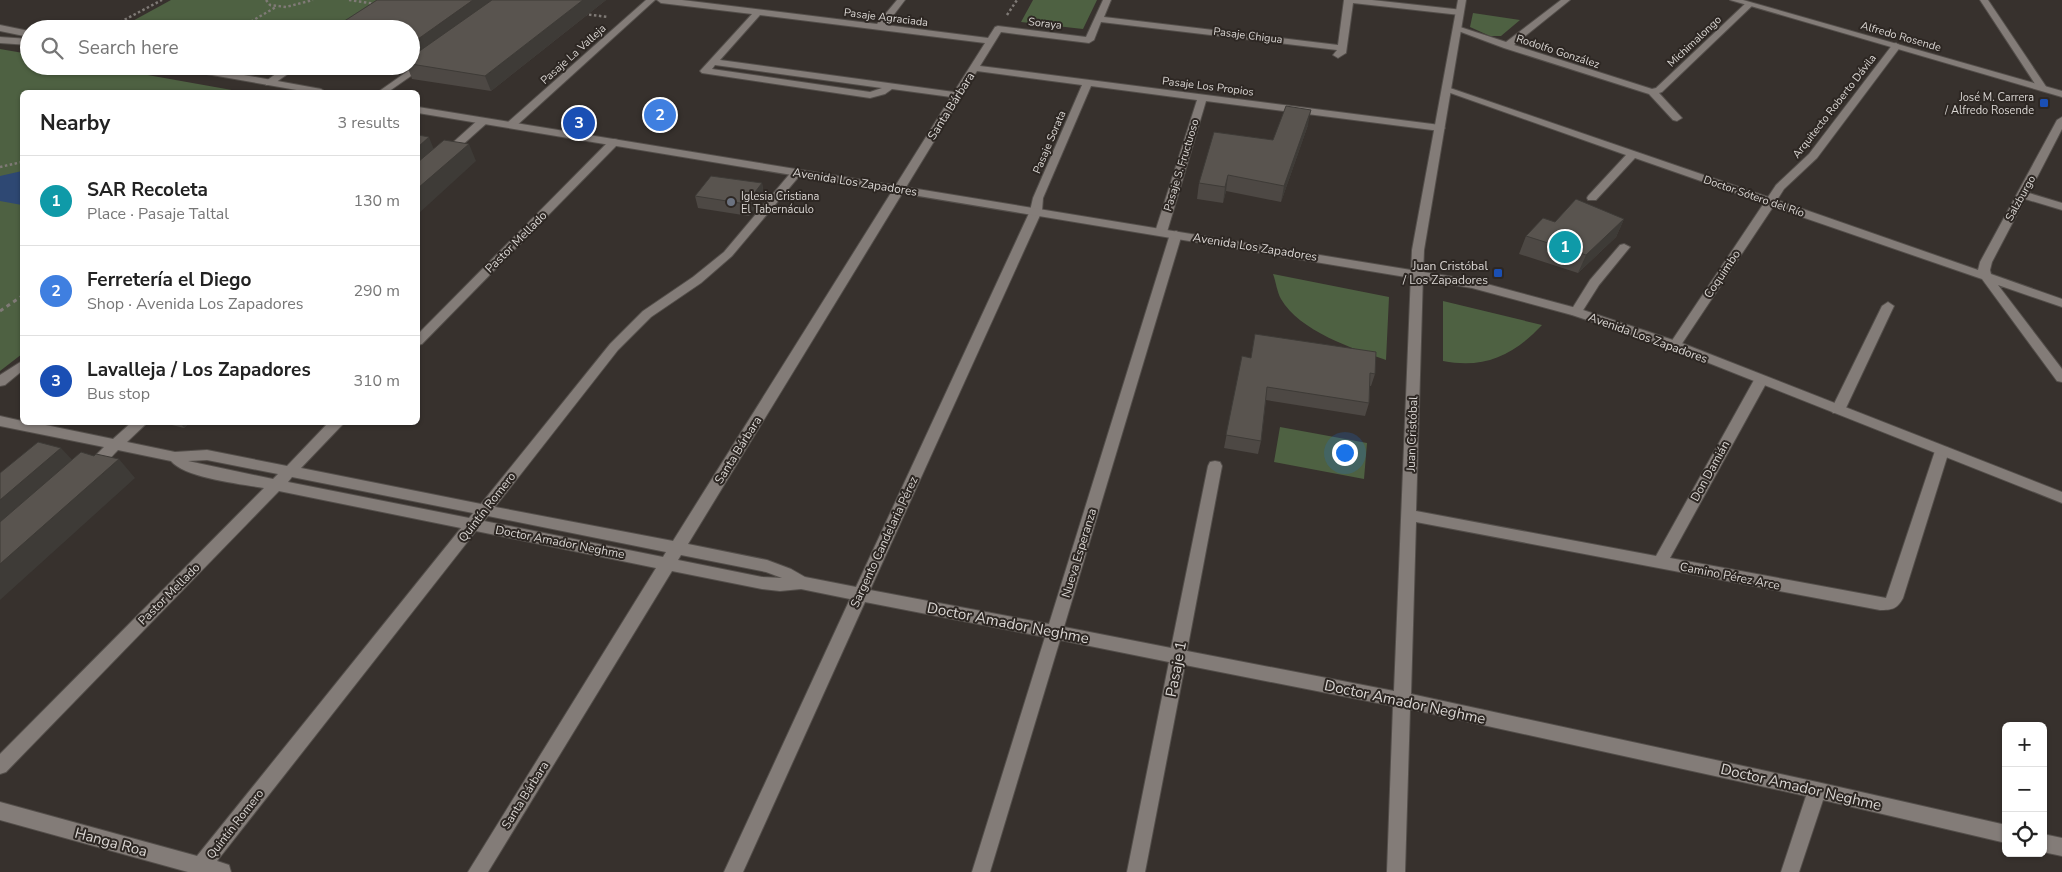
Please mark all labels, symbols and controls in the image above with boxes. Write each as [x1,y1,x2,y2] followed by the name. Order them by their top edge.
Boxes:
[843,5,929,30] street label: Pasaje Agraciada
[1664,12,1725,70] street label: Michimalongo
[1027,14,1063,33] street label: Soraya
[1859,18,1943,55] street label: Alfredo Rosende
[20,20,420,75] search box
[537,21,609,88] street label: Pasaje La Valleja
[1212,24,1284,47] street label: Pasaje Chigua
[1514,31,1601,72] street label: Rodolfo González
[38,34,66,62] icon: search
[78,35,179,61] text: Search here
[1789,51,1880,161] street label: Arquitecto Roberto Dávila
[924,69,978,143] street label: Santa Bárbara
[1161,73,1255,100] street label: Pasaje Los Propios
[1944,90,2034,118] place label: José M. Carrera / Alfredo Rosende
[644,96,676,134] pin: 2
[2038,97,2050,109] marker: José M. Carrera / Alfredo Rosende
[563,104,595,142] pin: 3
[1029,108,1070,176] street label: Pasaje Sorata
[40,109,110,137] text: Nearby
[338,112,400,134] text: 3 results
[1160,117,1203,213] street label: Pasaje S. Fructuoso
[792,164,919,200] street label: Avenida Los Zapadores
[1701,172,1806,221] street label: Doctor Sótero del Río
[2002,173,2039,224] street label: Salzburgo
[87,177,208,203] text: SAR Recoleta
[741,189,819,217] place label: Iglesia Cristiana El Tabernáculo
[51,190,61,212] text: 1
[353,190,400,212] text: 130 m
[725,196,737,208] marker: Iglesia Cristiana El Tabernáculo
[87,203,229,225] text: Place · Pasaje Taltal
[482,207,551,276] street label: Pastor Mellado
[1549,228,1581,266] pin: 1
[1192,229,1319,265] street label: Avenida Los Zapadores
[1700,247,1744,301] street label: Coquimbo
[1402,258,1488,288] place label: Juan Cristóbal / Los Zapadores
[87,267,251,293] text: Ferretería el Diego
[1492,267,1504,279] marker: Juan Cristóbal / Los Zapadores
[51,280,61,302] text: 2
[353,280,400,302] text: 290 m
[87,293,304,315] text: Shop · Avenida Los Zapadores
[1586,309,1710,367] street label: Avenida Los Zapadores
[87,357,311,383] text: Lavalleja / Los Zapadores
[51,370,61,392] text: 3
[353,370,400,392] text: 310 m
[87,383,150,405] text: Bus stop
[1403,396,1421,473] street label: Juan Cristóbal
[711,413,765,487] street label: Santa Bárbara
[1687,438,1733,504] street label: Don Damián
[1332,440,1358,466] your location
[455,469,520,545] street label: Quintín Romero
[847,474,922,610] street label: Sargento Candelaria Pérez
[1058,506,1100,600] street label: Nueva Esperanza
[494,522,626,562] street label: Doctor Amador Neghme
[1679,558,1781,594] street label: Camino Pérez Arce
[135,559,204,628] street label: Pastor Mellado
[925,597,1091,649] street label: Doctor Amador Neghme
[1161,639,1191,699] street label: Pasaje 1
[1323,675,1487,729] street label: Doctor Amador Neghme
[2002,722,2047,857] map controls
[2002,722,2047,767] button: +
[498,758,552,832] street label: Santa Bárbara
[1719,759,1883,815] street label: Doctor Amador Neghme
[2002,767,2047,812] button: −
[203,786,268,862] street label: Quintín Romero
[2002,812,2047,857] button: locate
[72,823,150,861] street label: Hanga Roa

